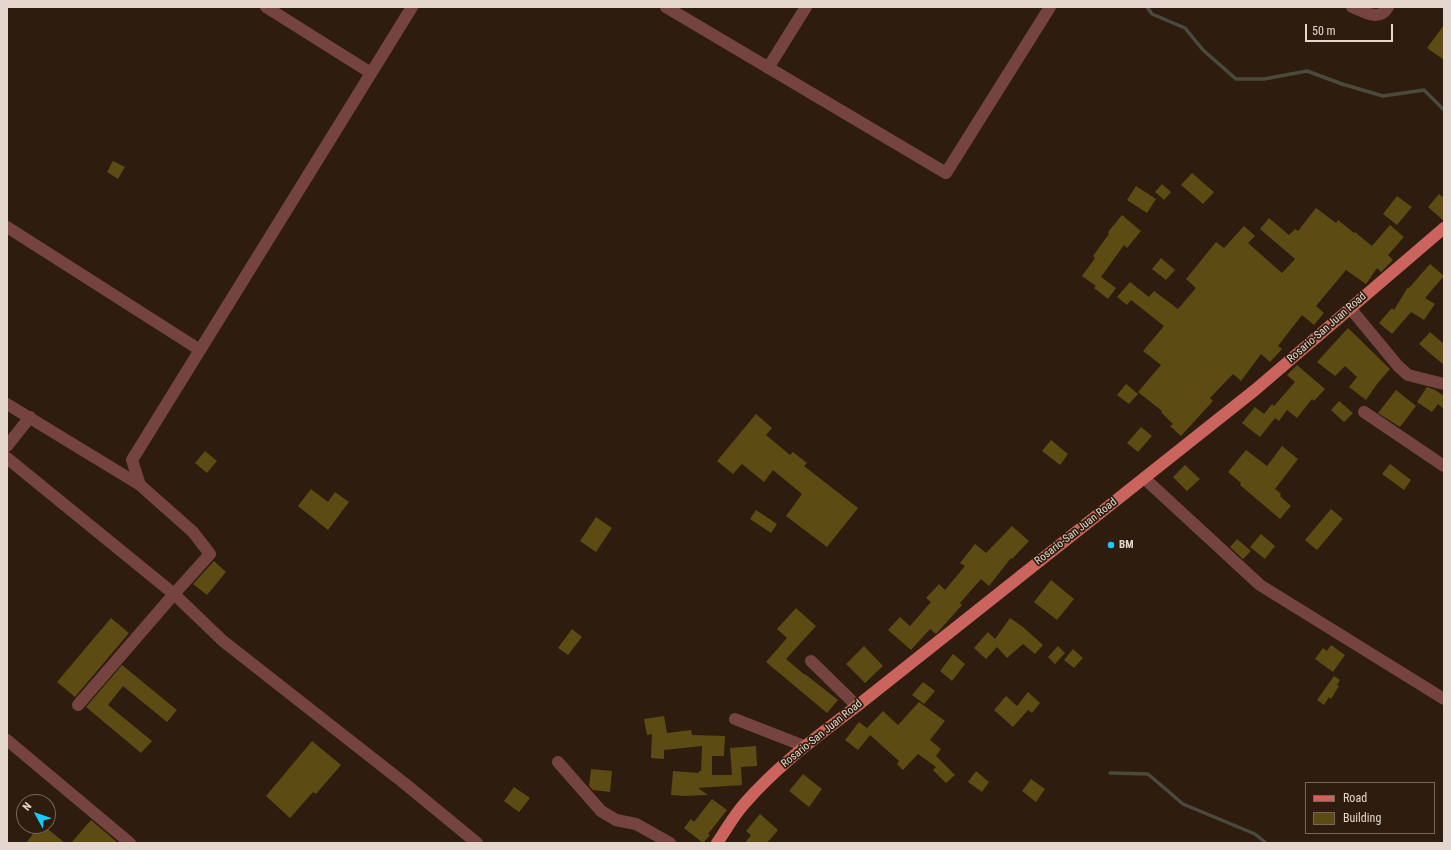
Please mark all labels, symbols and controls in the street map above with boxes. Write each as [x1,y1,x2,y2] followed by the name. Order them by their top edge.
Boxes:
[1307,16,1395,42] scale bar
[1312,24,1336,38] text: 50 m
[1285,290,1369,366] street label: Rosario-San Juan Road
[1032,496,1120,568] street label: Rosario-San Juan Road
[1119,538,1134,552] place label: BM
[1106,540,1116,550] marker: BM
[779,697,865,771] street label: Rosario-San Juan Road
[1305,782,1435,834] legend
[1343,791,1367,805] text: Road
[16,794,56,834] north arrow
[20,800,34,813] text: N
[1343,811,1381,825] text: Building

